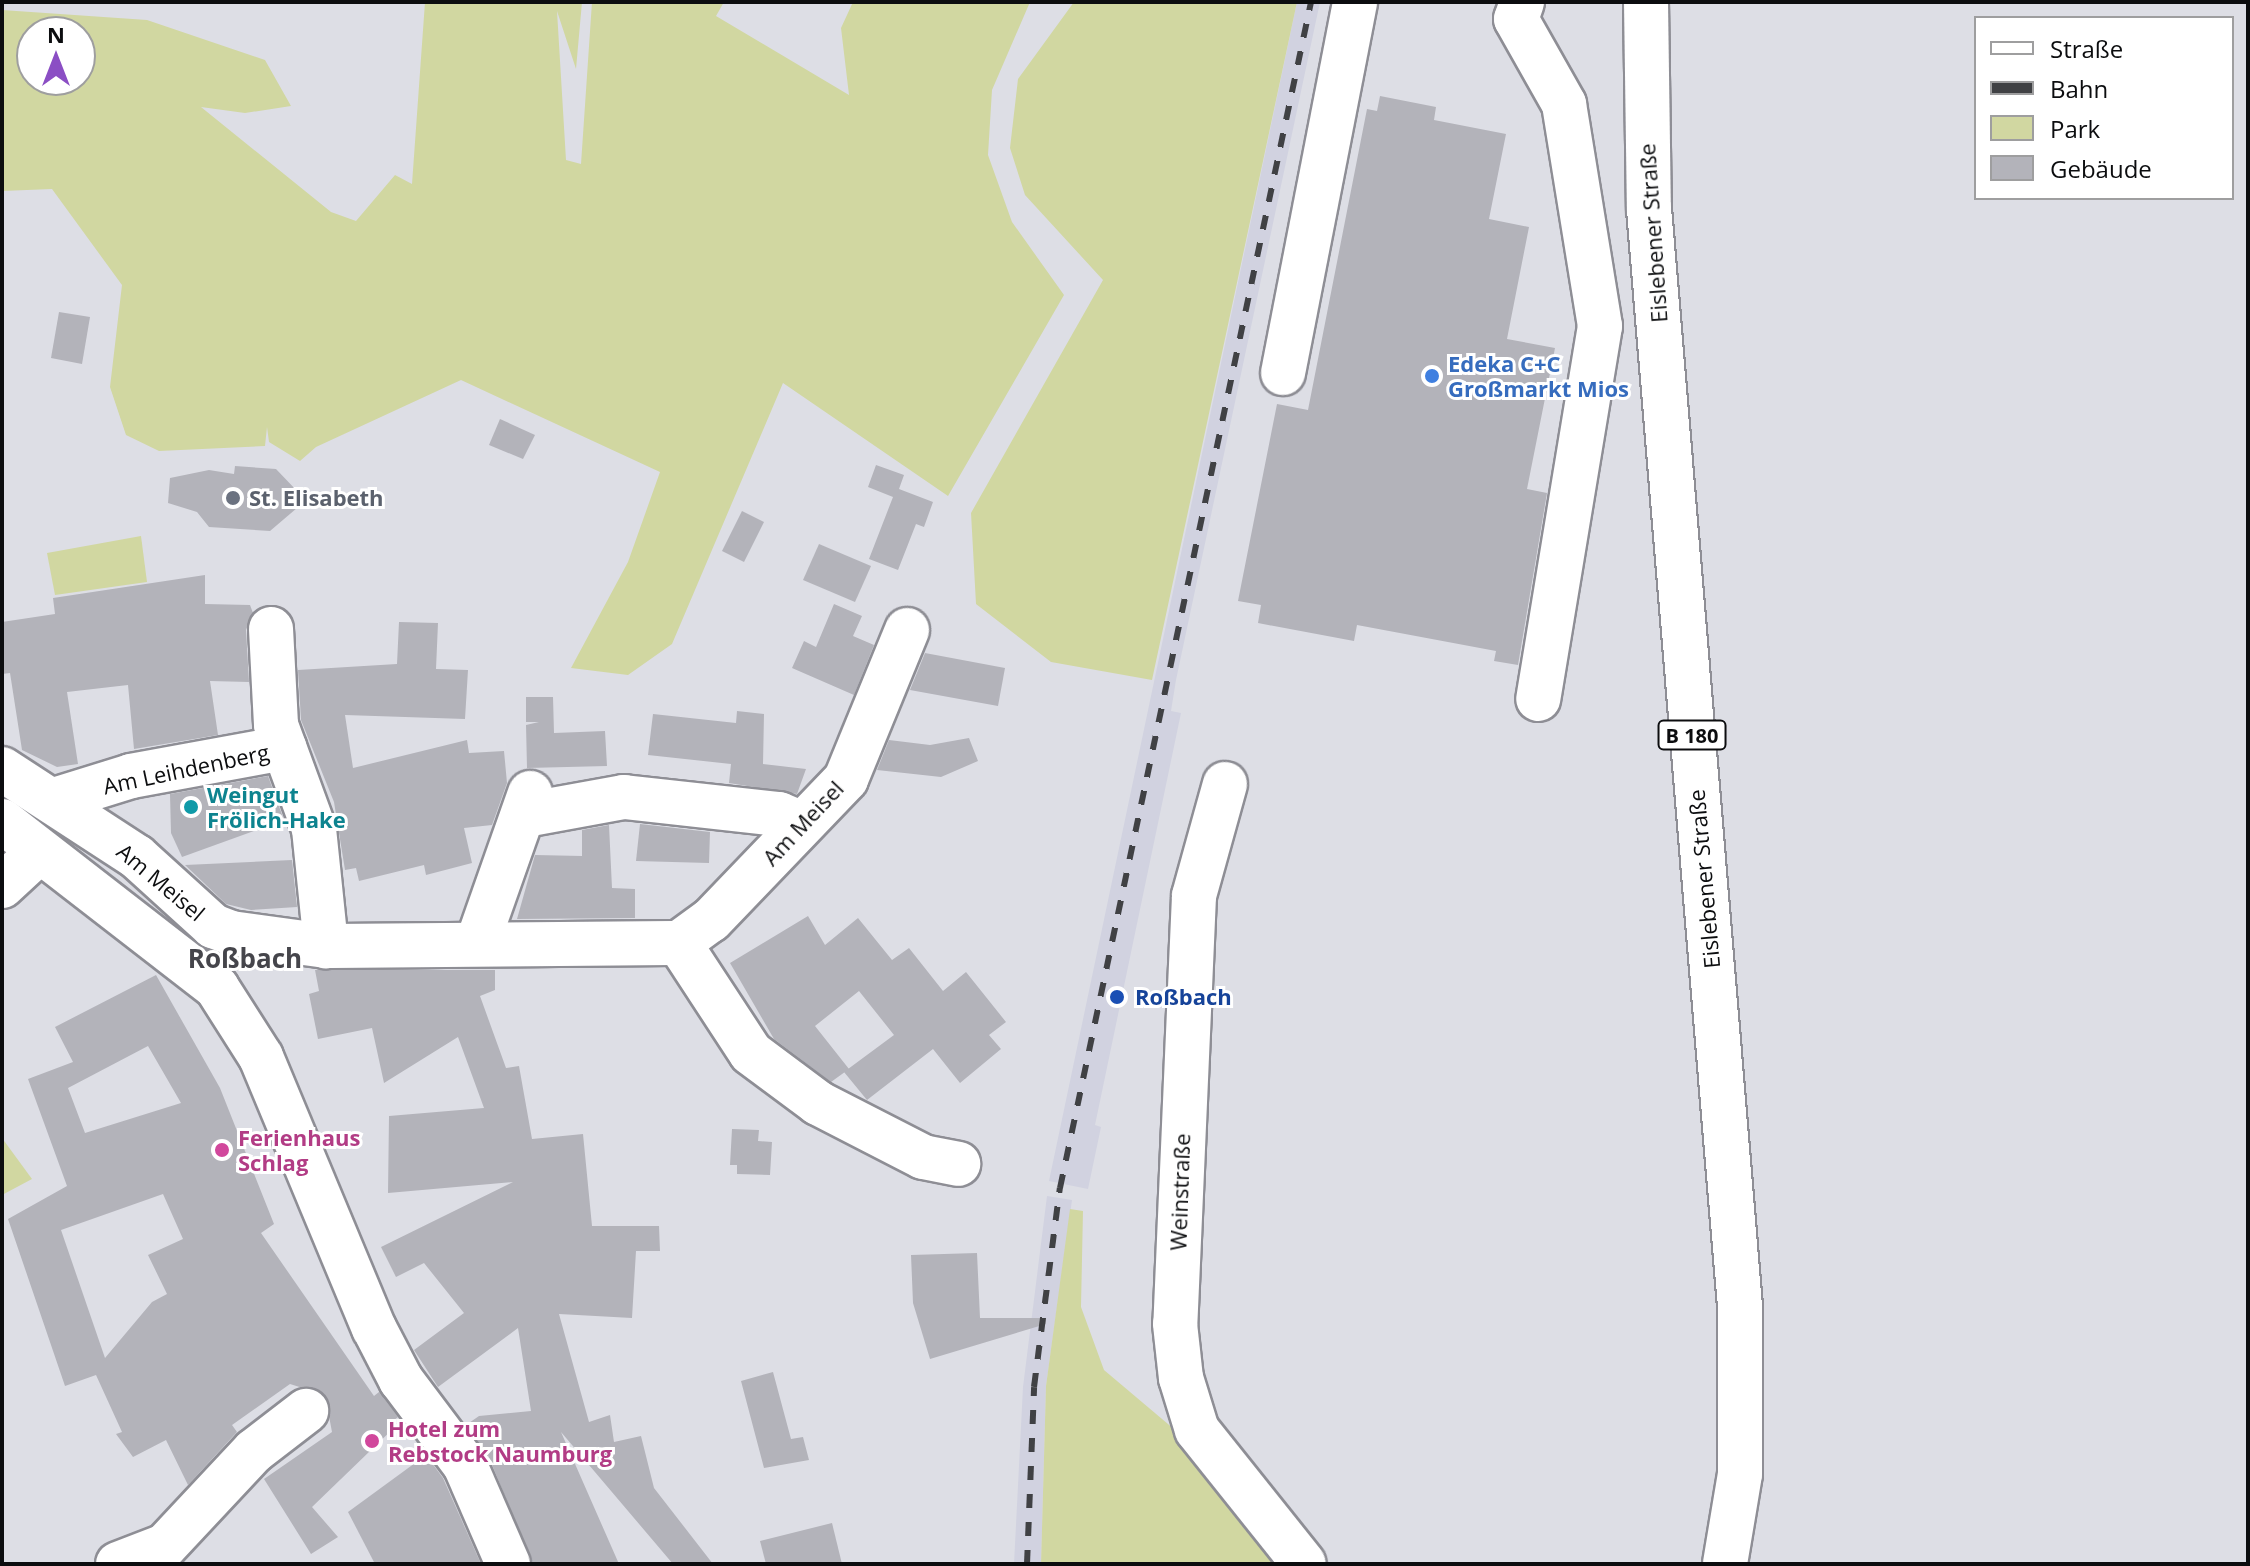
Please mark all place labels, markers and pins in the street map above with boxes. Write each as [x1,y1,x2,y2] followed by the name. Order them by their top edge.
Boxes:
[1448,350,1629,402] place label: Edeka C+C Großmarkt Mios
[1423,367,1441,385] marker: Edeka C+C Großmarkt Mios
[249,485,384,511] place label: St. Elisabeth
[224,489,242,507] marker: St. Elisabeth
[207,781,346,832] place label: Weingut Frölich-Hake
[182,798,200,816] marker: Weingut Frölich-Hake
[1135,984,1232,1010] place label: Roßbach
[1106,986,1128,1008] marker: Roßbach
[238,1124,360,1176] place label: Ferienhaus Schlag
[213,1141,231,1159] marker: Ferienhaus Schlag
[388,1415,612,1466] place label: Hotel zum Rebstock Naumburg
[363,1432,381,1450] marker: Hotel zum Rebstock Naumburg

